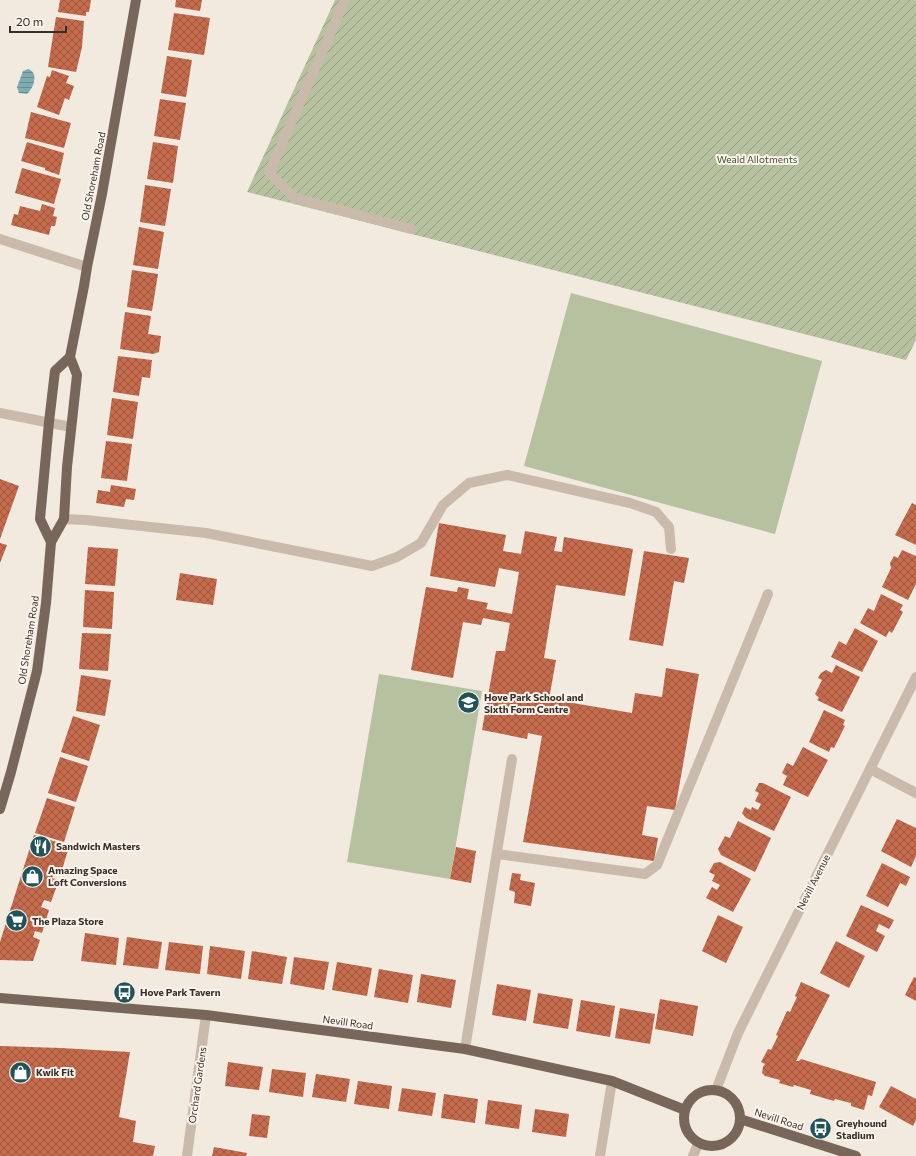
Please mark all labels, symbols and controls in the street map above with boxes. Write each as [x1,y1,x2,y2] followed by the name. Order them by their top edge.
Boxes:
[10,8,66,34] scale bar
[16,14,43,28] text: 20 m
[79,130,108,221] street label: Old Shoreham Road
[717,153,798,165] park label: Weald Allotments
[15,594,41,685] street label: Old Shoreham Road
[455,690,481,716] school or university icon: Hove Park School and Sixth Form Centre
[484,691,583,715] place label: Hove Park School and Sixth Form Centre
[28,833,54,859] restaurant icon: Sandwich Masters
[56,840,140,852] place label: Sandwich Masters
[794,852,832,912] street label: Nevill Avenue
[19,863,45,889] shop icon: Amazing Space Loft Conversions
[48,864,127,888] place label: Amazing Space Loft Conversions
[4,908,30,934] supermarket icon: The Plaza Store
[32,915,104,927] place label: The Plaza Store
[111,979,137,1005] bus stop icon: Hove Park Tavern
[140,986,221,998] place label: Hove Park Tavern
[322,1013,374,1032] street label: Nevill Road
[186,1046,208,1124] street label: Orchard Gardens
[7,1059,33,1085] shop icon: Kwik Fit
[36,1066,74,1078] place label: Kwik Fit
[753,1105,805,1133] street label: Nevill Road
[808,1116,834,1142] bus stop icon: Greyhound Stadium
[836,1117,887,1141] place label: Greyhound Stadium

